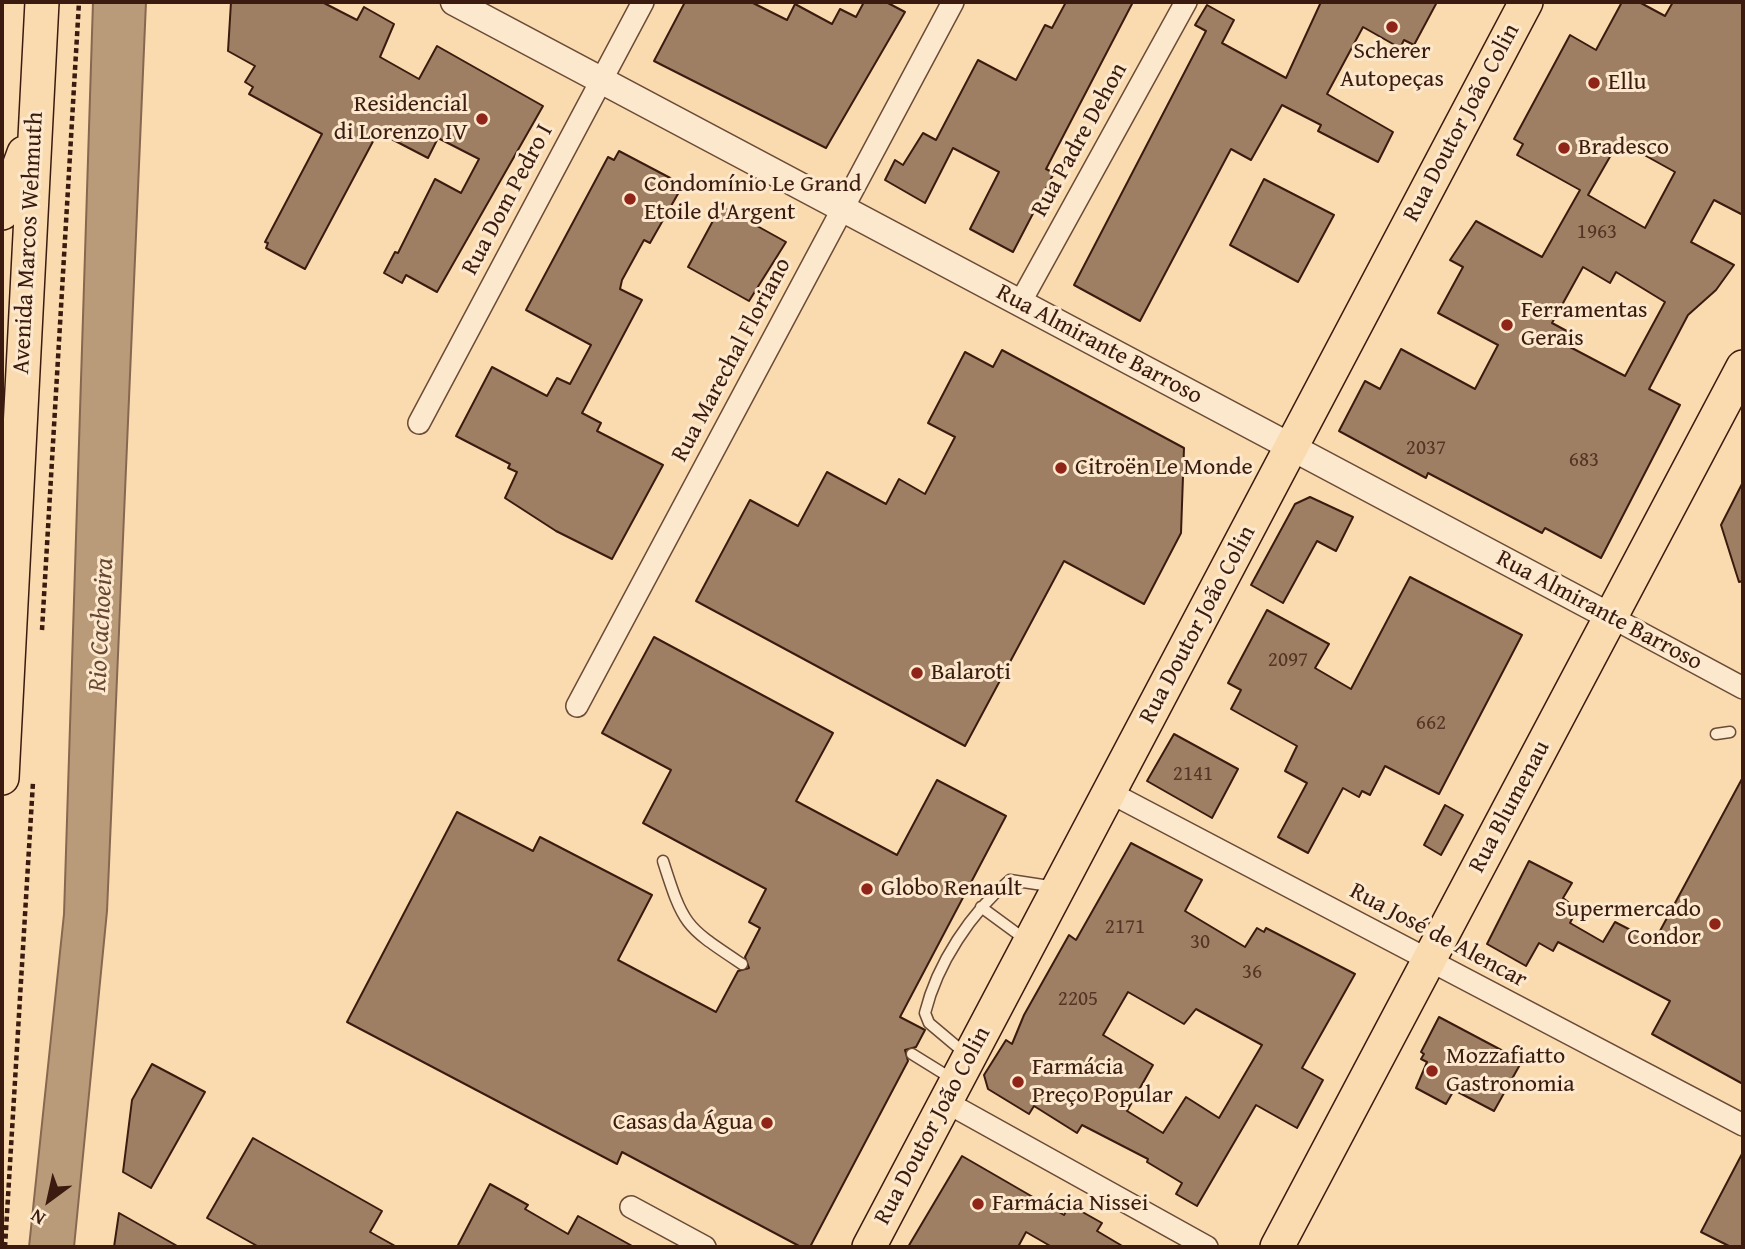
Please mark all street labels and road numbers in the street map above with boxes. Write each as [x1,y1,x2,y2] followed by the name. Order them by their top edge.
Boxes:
[1398,19,1526,227] street label: Rua Doutor João Colin
[1026,58,1134,222] street label: Rua Padre Dehon
[8,111,50,375] street label: Avenida Marcos Wehmuth
[456,120,560,280] street label: Rua Dom Pedro I
[666,253,798,467] street label: Rua Marechal Floriano
[991,279,1207,411] street label: Rua Almirante Barroso
[1134,521,1262,729] street label: Rua Doutor João Colin
[1491,545,1707,677] street label: Rua Almirante Barroso
[1463,736,1557,878] street label: Rua Blumenau
[1344,877,1532,995] street label: Rua José de Alencar
[869,1022,997,1230] street label: Rua Doutor João Colin

